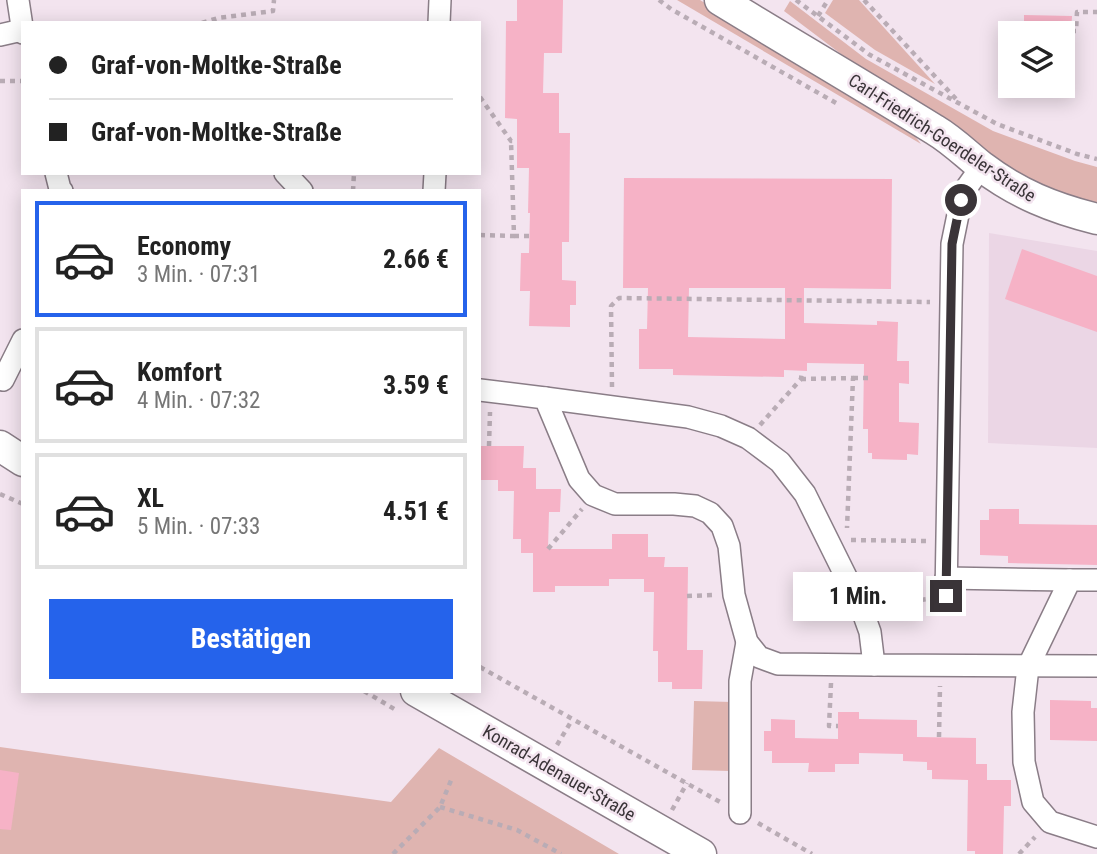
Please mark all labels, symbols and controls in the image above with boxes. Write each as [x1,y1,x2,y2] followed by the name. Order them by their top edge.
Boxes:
[998,21,1075,98] map controls
[998,21,1075,98] button: layers
[91,50,342,80] text: Graf-von-Moltke-Straße
[845,69,1040,206] street label: Carl-Friedrich-Goerdeler-Straße
[91,117,342,147] text: Graf-von-Moltke-Straße
[945,184,977,216] route start
[53,228,116,291] icon: car
[137,231,231,261] text: Economy
[383,244,449,274] text: 2.66 €
[137,261,260,288] text: 3 Min. · 07:31
[53,354,116,417] icon: car
[137,357,222,387] text: Komfort
[383,370,449,400] text: 3.59 €
[137,387,260,414] text: 4 Min. · 07:32
[53,480,116,543] icon: car
[137,483,164,513] text: XL
[383,496,449,526] text: 4.51 €
[137,513,260,540] text: 5 Min. · 07:33
[792,572,922,620] callout: 1 Min.
[930,580,962,612] route end
[829,583,887,610] text: 1 Min.
[49,599,453,679] button: Bestätigen
[479,720,639,825] street label: Konrad-Adenauer-Straße

